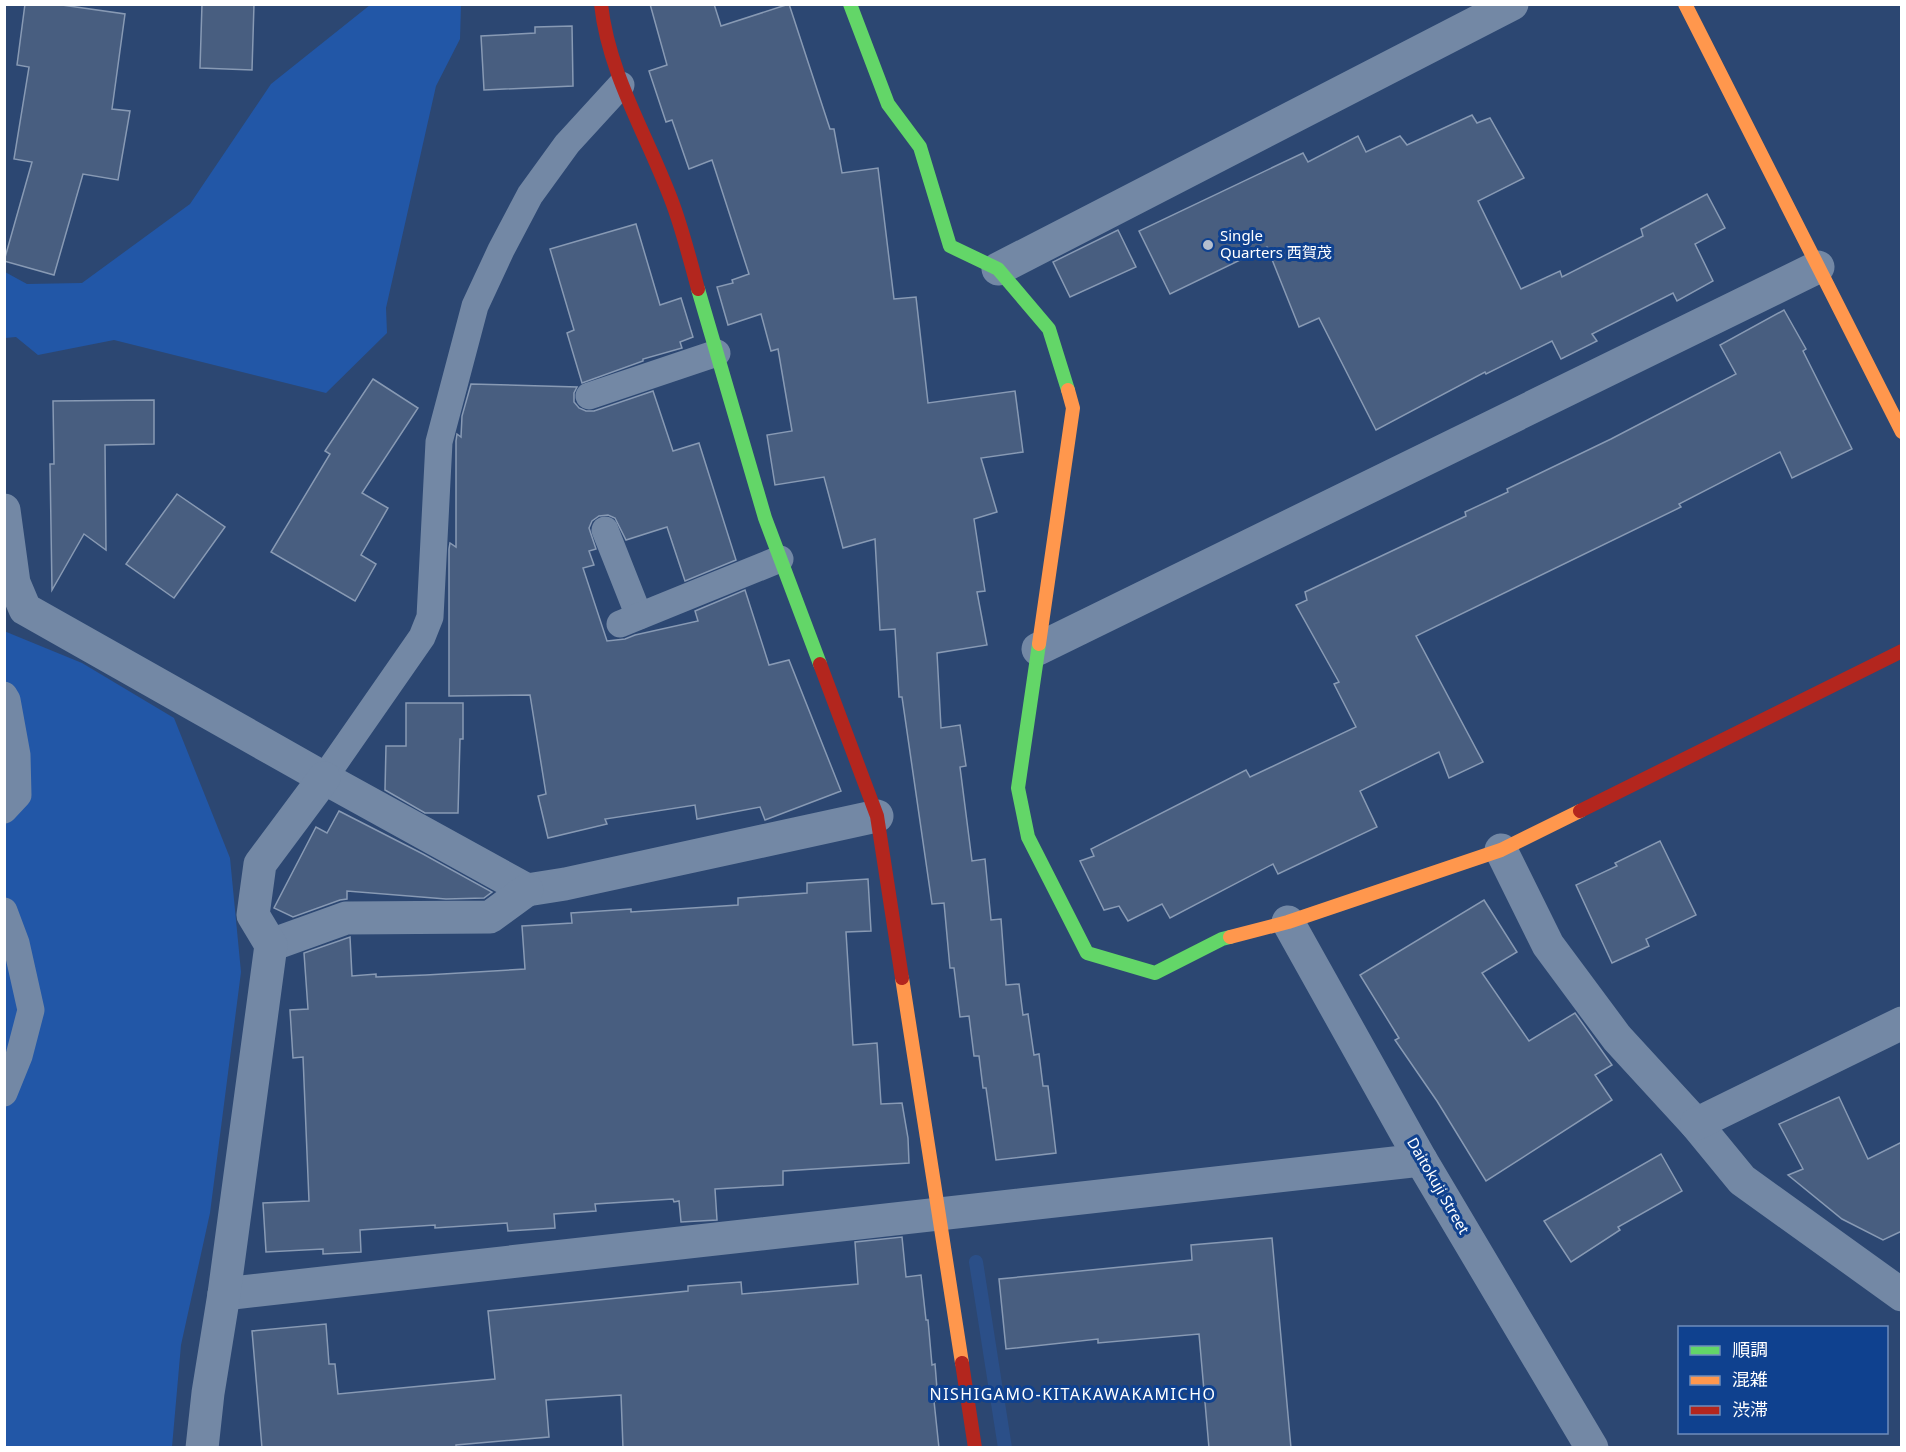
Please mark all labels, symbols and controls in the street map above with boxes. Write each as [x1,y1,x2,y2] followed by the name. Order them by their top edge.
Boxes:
[1220,225,1332,262] place label: Single Quarters 西賀茂
[1201,238,1215,252] marker: Single Quarters 西賀茂
[1403,1134,1475,1238] street label: Daitokuji Street
[1678,1326,1888,1434] legend
[1732,1337,1768,1361] text: 順調
[1732,1367,1768,1391] text: 混雑
[930,1383,1217,1405] district label: NISHIGAMO-KITAKAWAKAMICHO
[1732,1397,1768,1421] text: 渋滞

